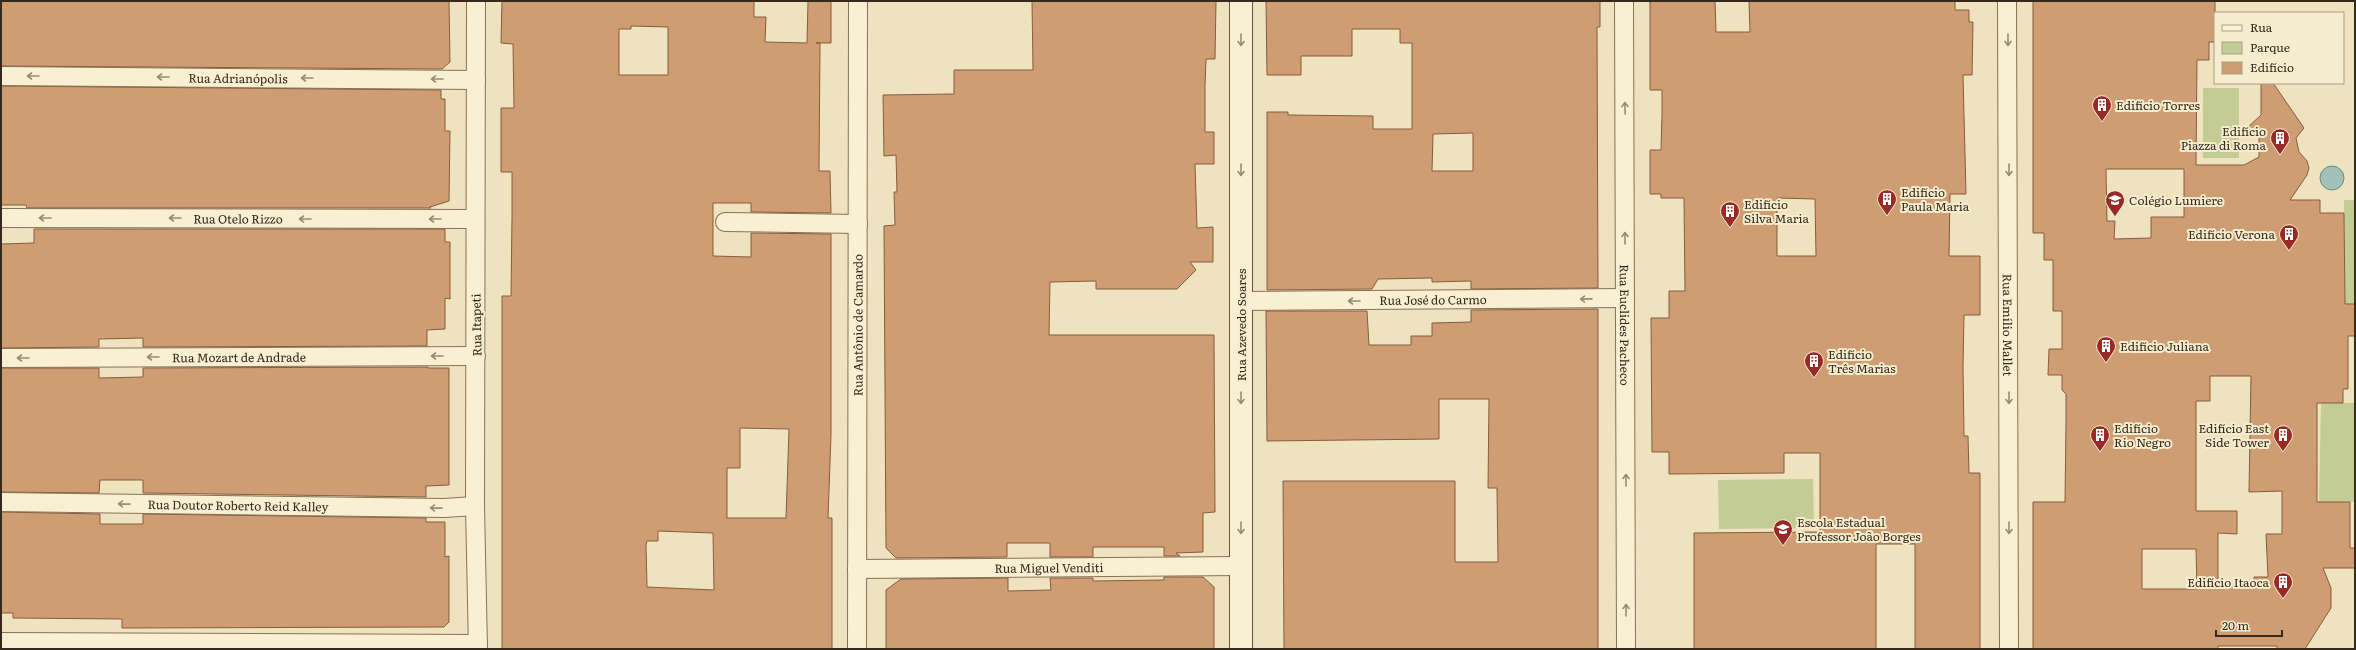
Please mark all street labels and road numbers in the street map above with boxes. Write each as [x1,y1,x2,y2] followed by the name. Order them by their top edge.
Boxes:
[188,69,288,87] street label: Rua Adrianópolis
[193,209,283,228] street label: Rua Otelo Rizzo
[848,254,867,396] street label: Rua Antônio de Camardo
[1616,264,1634,386] street label: Rua Euclides Pacheco
[1232,268,1250,381] street label: Rua Azevedo Soares
[1999,274,2017,376] street label: Rua Emílio Mallet
[1379,290,1487,309] street label: Rua José do Carmo
[466,294,486,356] street label: Rua Itapeti
[172,348,306,366] street label: Rua Mozart de Andrade
[147,495,329,515] street label: Rua Doutor Roberto Reid Kalley
[994,558,1104,577] street label: Rua Miguel Venditi

